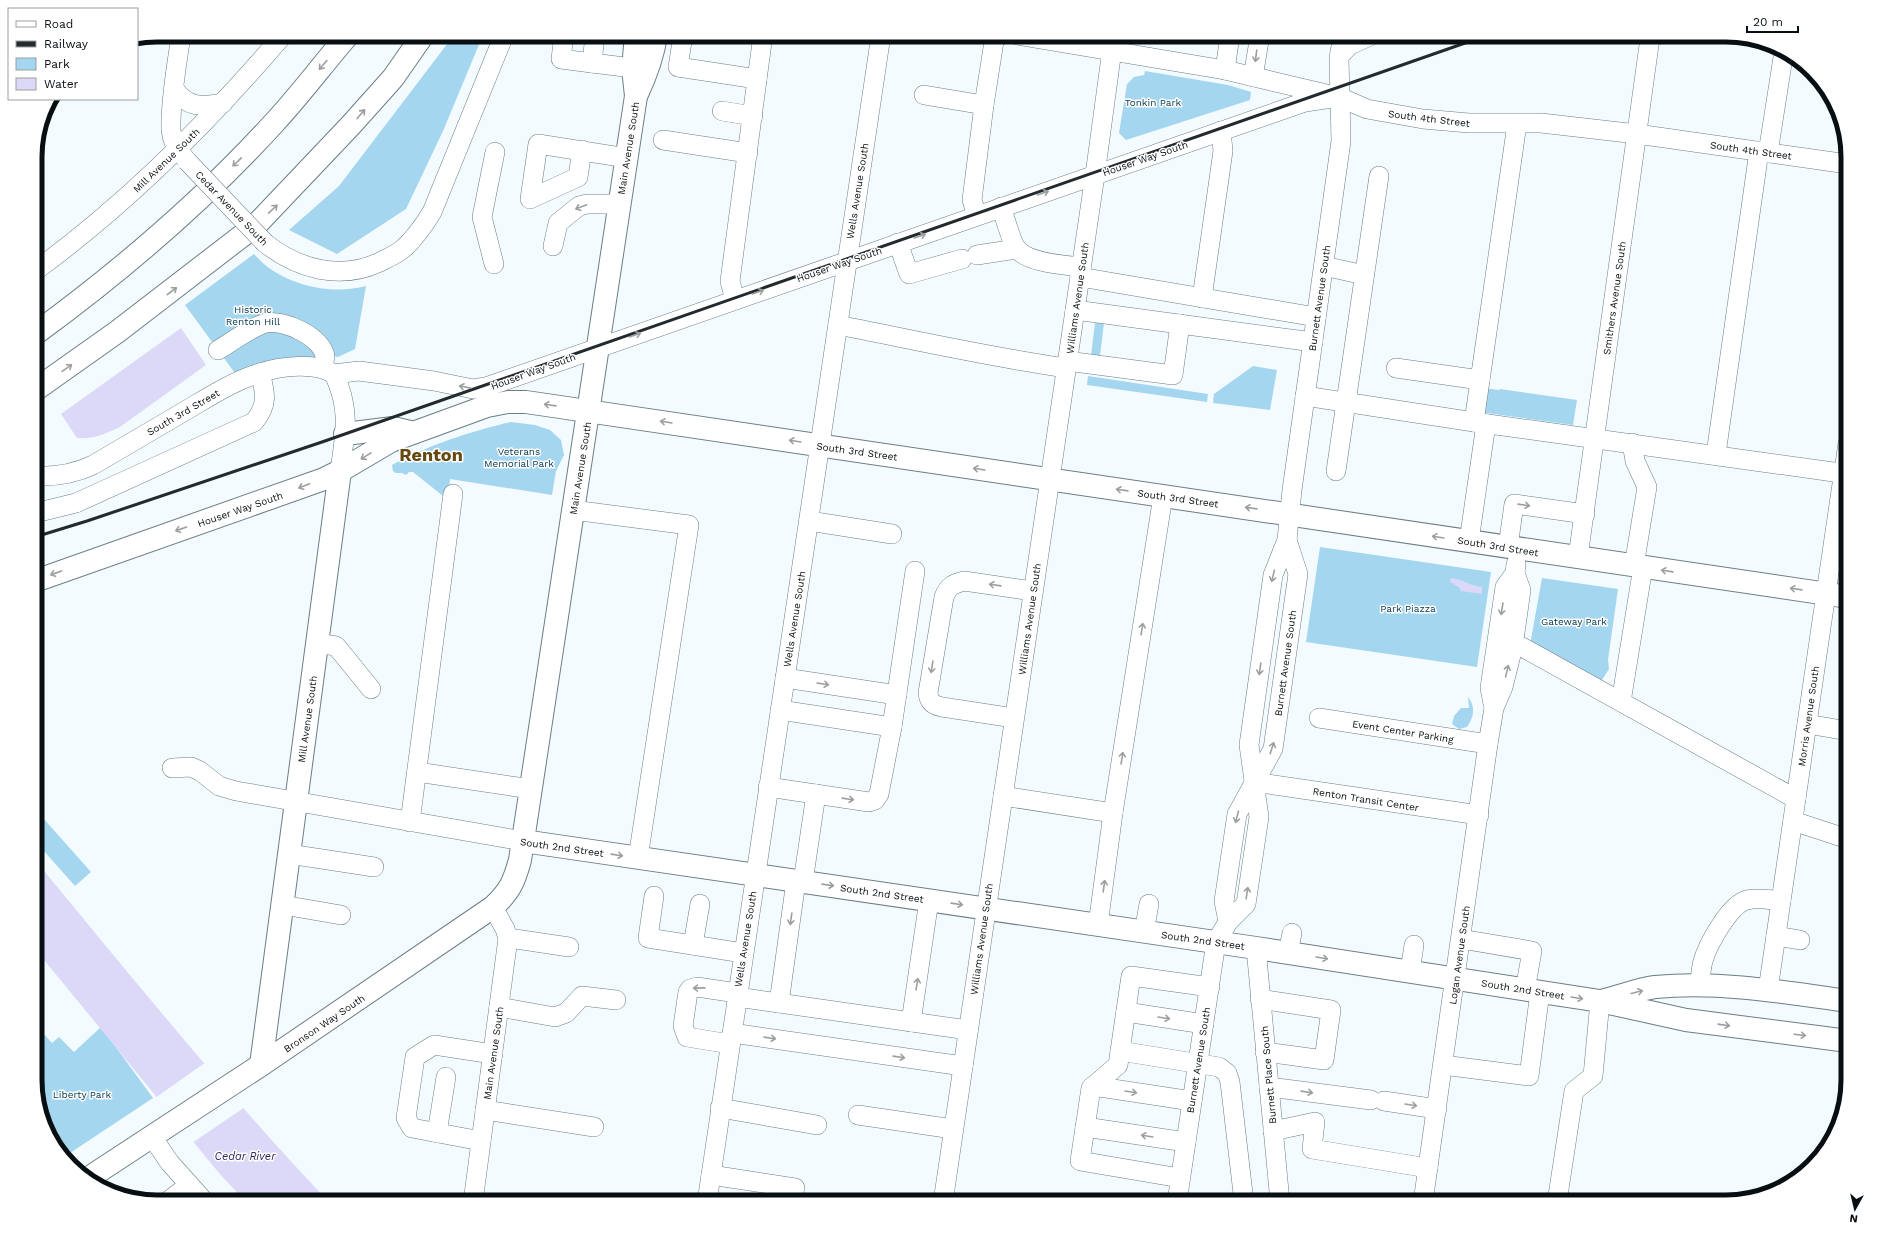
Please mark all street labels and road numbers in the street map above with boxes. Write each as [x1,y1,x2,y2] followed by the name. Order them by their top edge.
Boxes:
[616,101,641,195] street label: Main Avenue South
[1387,108,1471,129] street label: South 4th Street
[131,126,202,195] street label: Mill Avenue South
[1101,139,1189,178] street label: Houser Way South
[1709,139,1793,162] street label: South 4th Street
[844,142,871,240] street label: Wells Avenue South
[193,169,270,248] street label: Cedar Avenue South
[1601,241,1628,356] street label: Smithers Avenue South
[1064,242,1091,354] street label: Williams Avenue South
[1307,244,1332,352] street label: Burnett Avenue South
[795,245,883,284] street label: Houser Way South
[489,351,577,392] street label: Houser Way South
[145,387,222,438] street label: South 3rd Street
[568,421,593,515] street label: Main Avenue South
[816,440,899,463] street label: South 3rd Street
[1137,487,1220,510] street label: South 3rd Street
[196,490,284,529] street label: Houser Way South
[1457,535,1540,558] street label: South 3rd Street
[1016,563,1043,675] street label: Williams Avenue South
[781,570,808,668] street label: Wells Avenue South
[1273,609,1298,717] street label: Burnett Avenue South
[1796,665,1821,767] street label: Morris Avenue South
[296,675,319,763] street label: Mill Avenue South
[1351,718,1455,745] street label: Event Center Parking
[1312,786,1420,813] street label: Renton Transit Center
[519,836,605,859] street label: South 2nd Street
[839,882,925,905] street label: South 2nd Street
[968,883,995,995] street label: Williams Avenue South
[732,890,759,988] street label: Wells Avenue South
[1447,905,1472,1005] street label: Logan Avenue South
[1160,929,1246,952] street label: South 2nd Street
[1480,977,1566,1002] street label: South 2nd Street
[282,992,367,1055] street label: Bronson Way South
[482,1006,505,1100] street label: Main Avenue South
[1185,1006,1212,1114] street label: Burnett Avenue South
[1259,1026,1278,1124] street label: Burnett Place South

